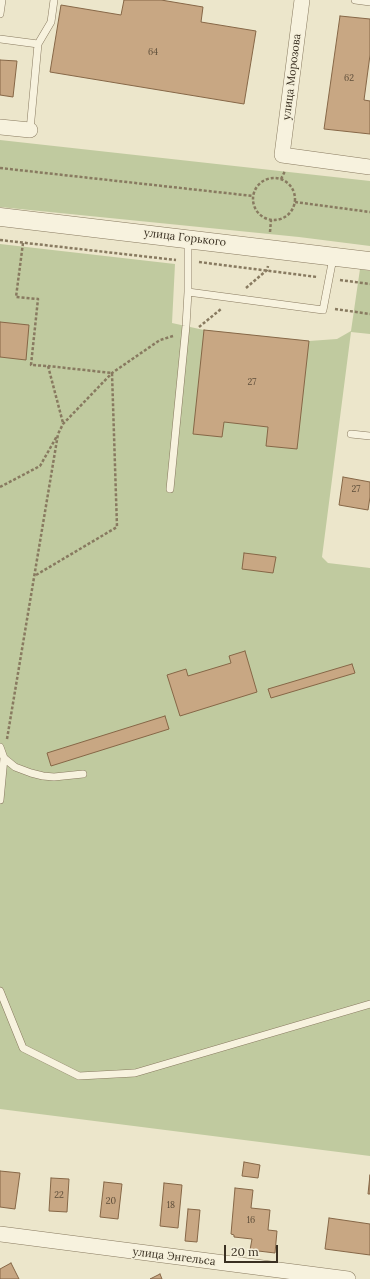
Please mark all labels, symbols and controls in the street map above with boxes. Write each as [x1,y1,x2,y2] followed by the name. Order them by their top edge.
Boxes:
[280,33,304,121] street label: улица Морозова
[148,47,158,57] house number: 64
[344,73,354,83] house number: 62
[143,226,227,250] street label: улица Горького
[248,377,256,387] house number: 27
[352,484,360,494] house number: 27
[54,1190,64,1200] house number: 22
[106,1196,116,1206] house number: 20
[167,1200,175,1210] house number: 18
[247,1215,255,1225] house number: 16
[226,1237,280,1263] scale bar
[231,1244,259,1259] text: 20 m
[132,1245,216,1269] street label: улица Энгельса

